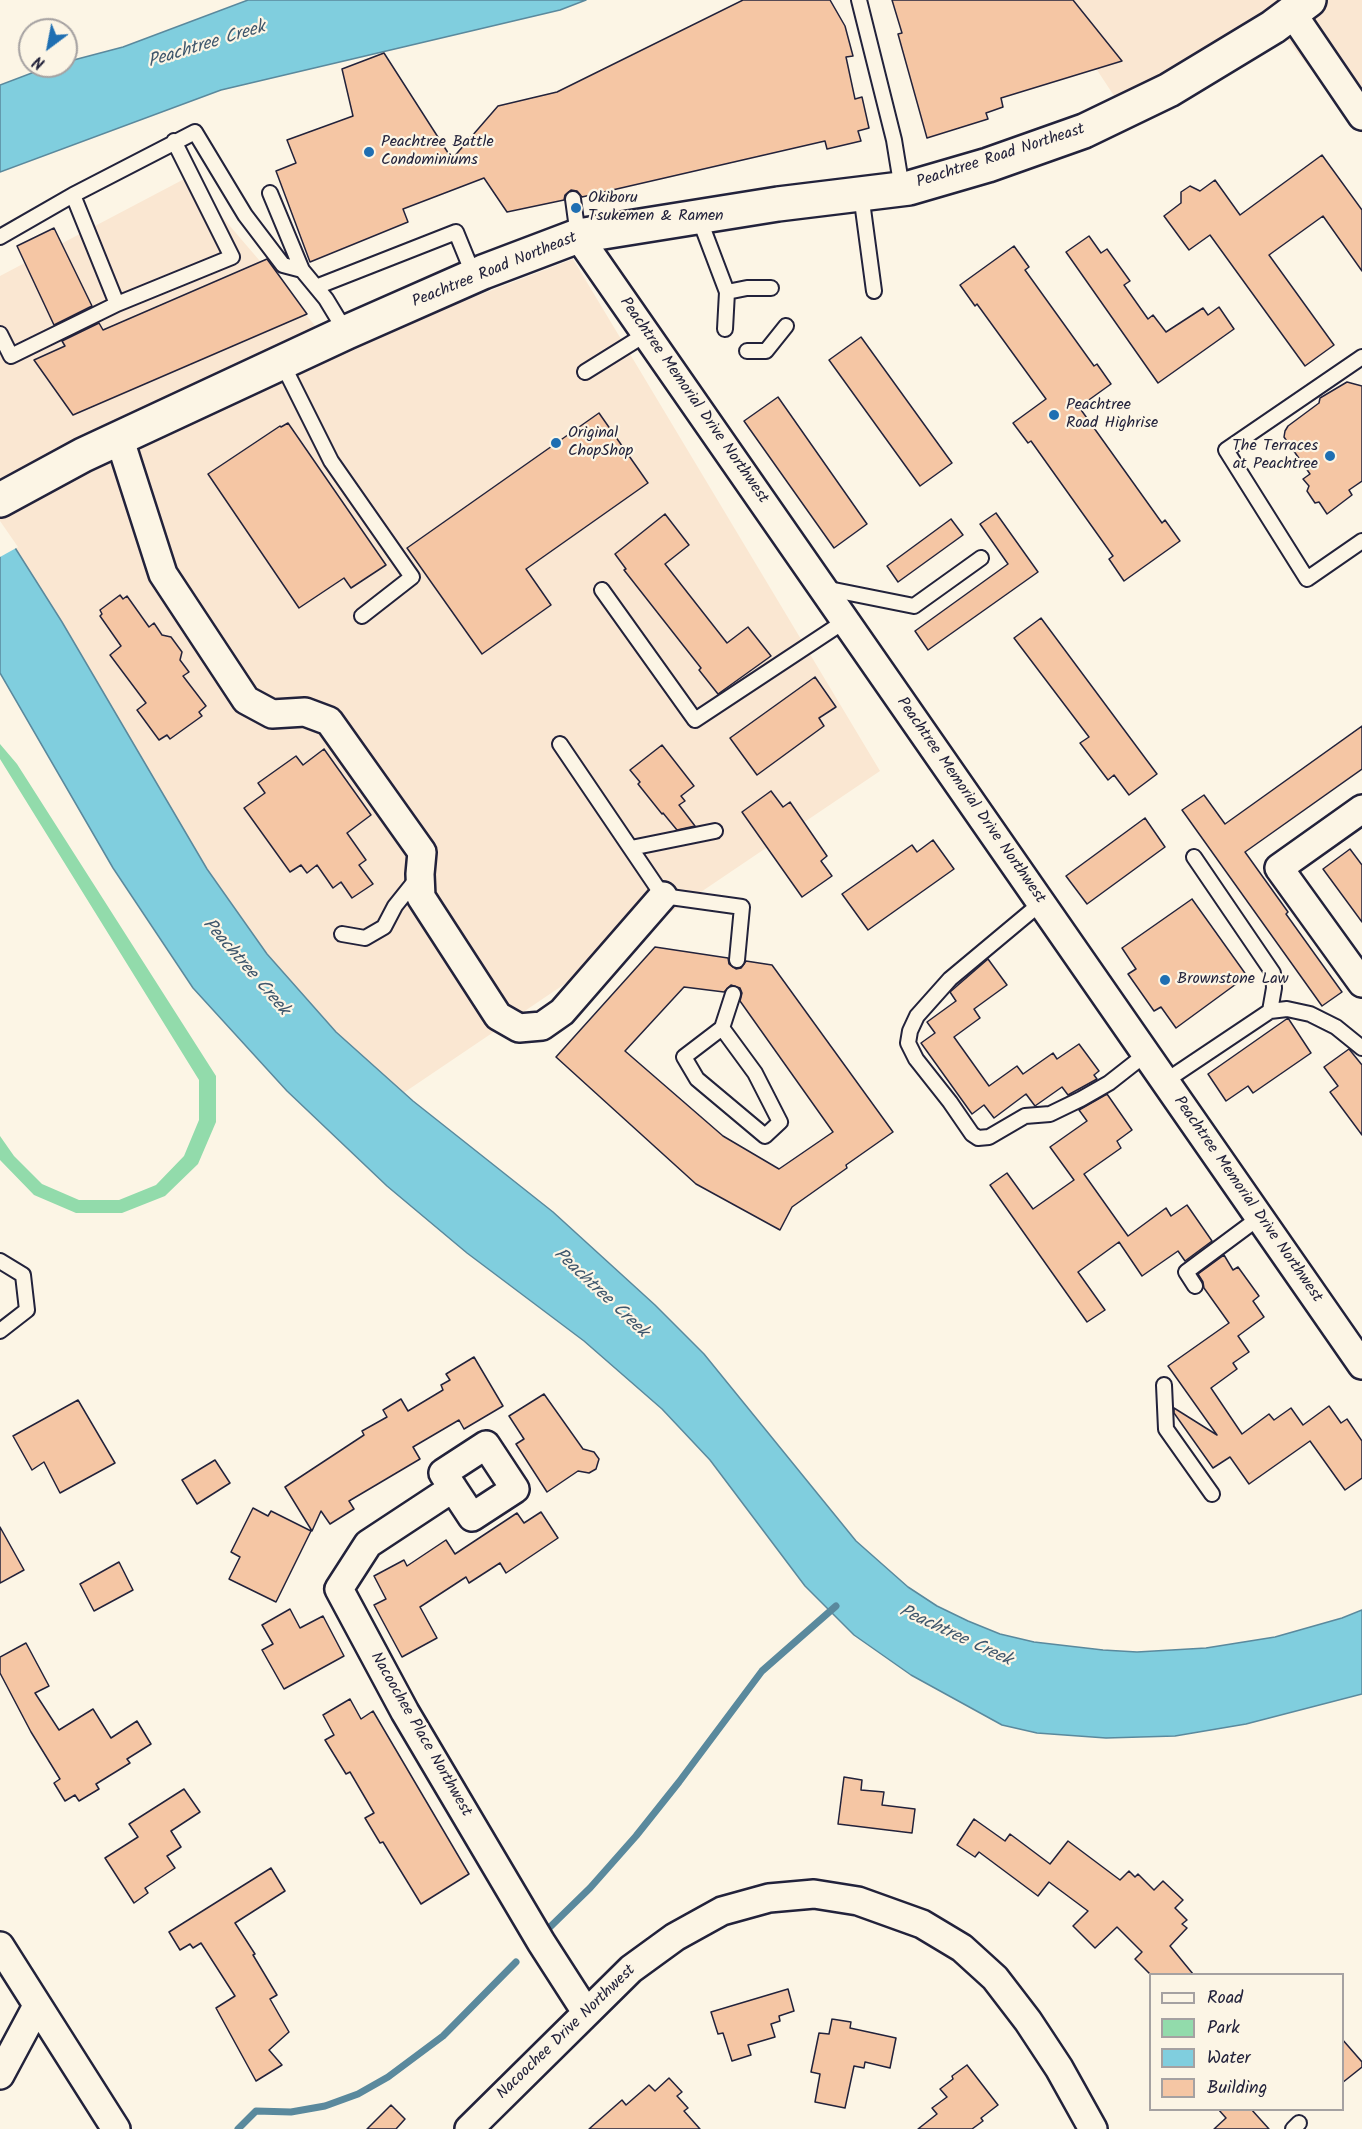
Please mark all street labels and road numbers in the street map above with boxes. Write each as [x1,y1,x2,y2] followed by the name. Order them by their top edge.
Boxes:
[914,121,1088,193] street label: Peachtree Road Northeast
[410,229,580,313] street label: Peachtree Road Northeast
[614,294,772,508] street label: Peachtree Memorial Drive Northwest
[891,694,1049,908] street label: Peachtree Memorial Drive Northwest
[1168,1093,1326,1307] street label: Peachtree Memorial Drive Northwest
[365,1649,475,1821] street label: Nacoochee Place Northwest
[494,1962,640,2104] street label: Nacoochee Drive Northwest

